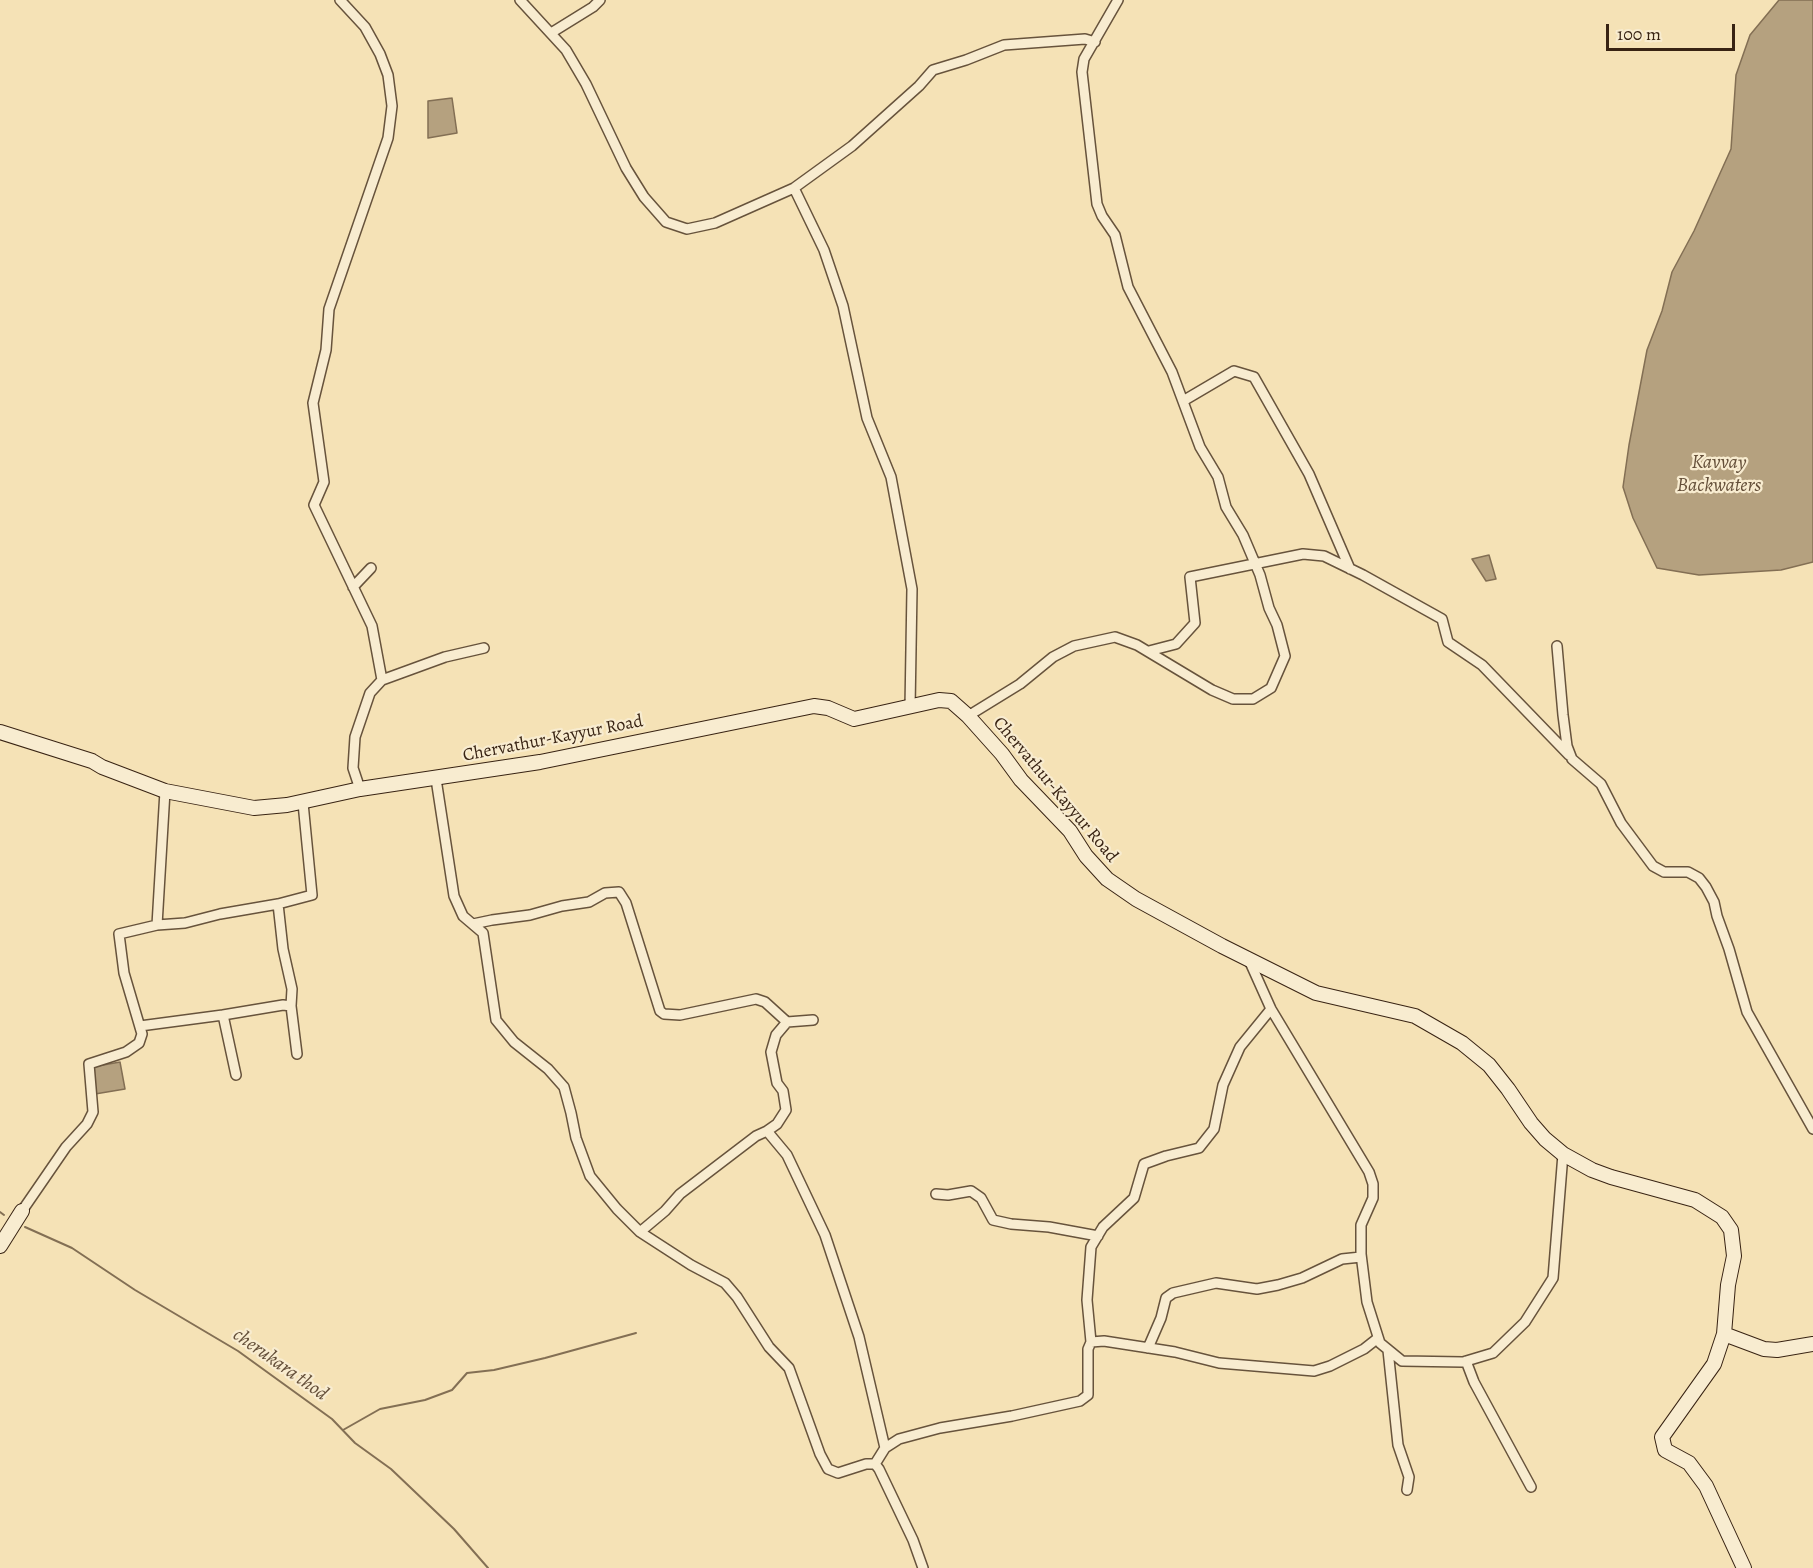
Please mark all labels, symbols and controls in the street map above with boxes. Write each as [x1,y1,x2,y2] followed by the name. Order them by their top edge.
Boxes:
[1609,12,1738,50] scale bar
[1617,22,1661,46] text: 100 m
[1677,451,1761,498] water label: Kavvay Backwaters
[461,711,645,767] street label: Chervathur-Kayyur Road
[988,713,1122,867] street label: Chervathur-Kayyur Road
[228,1323,332,1407] water label: cherukara thod

